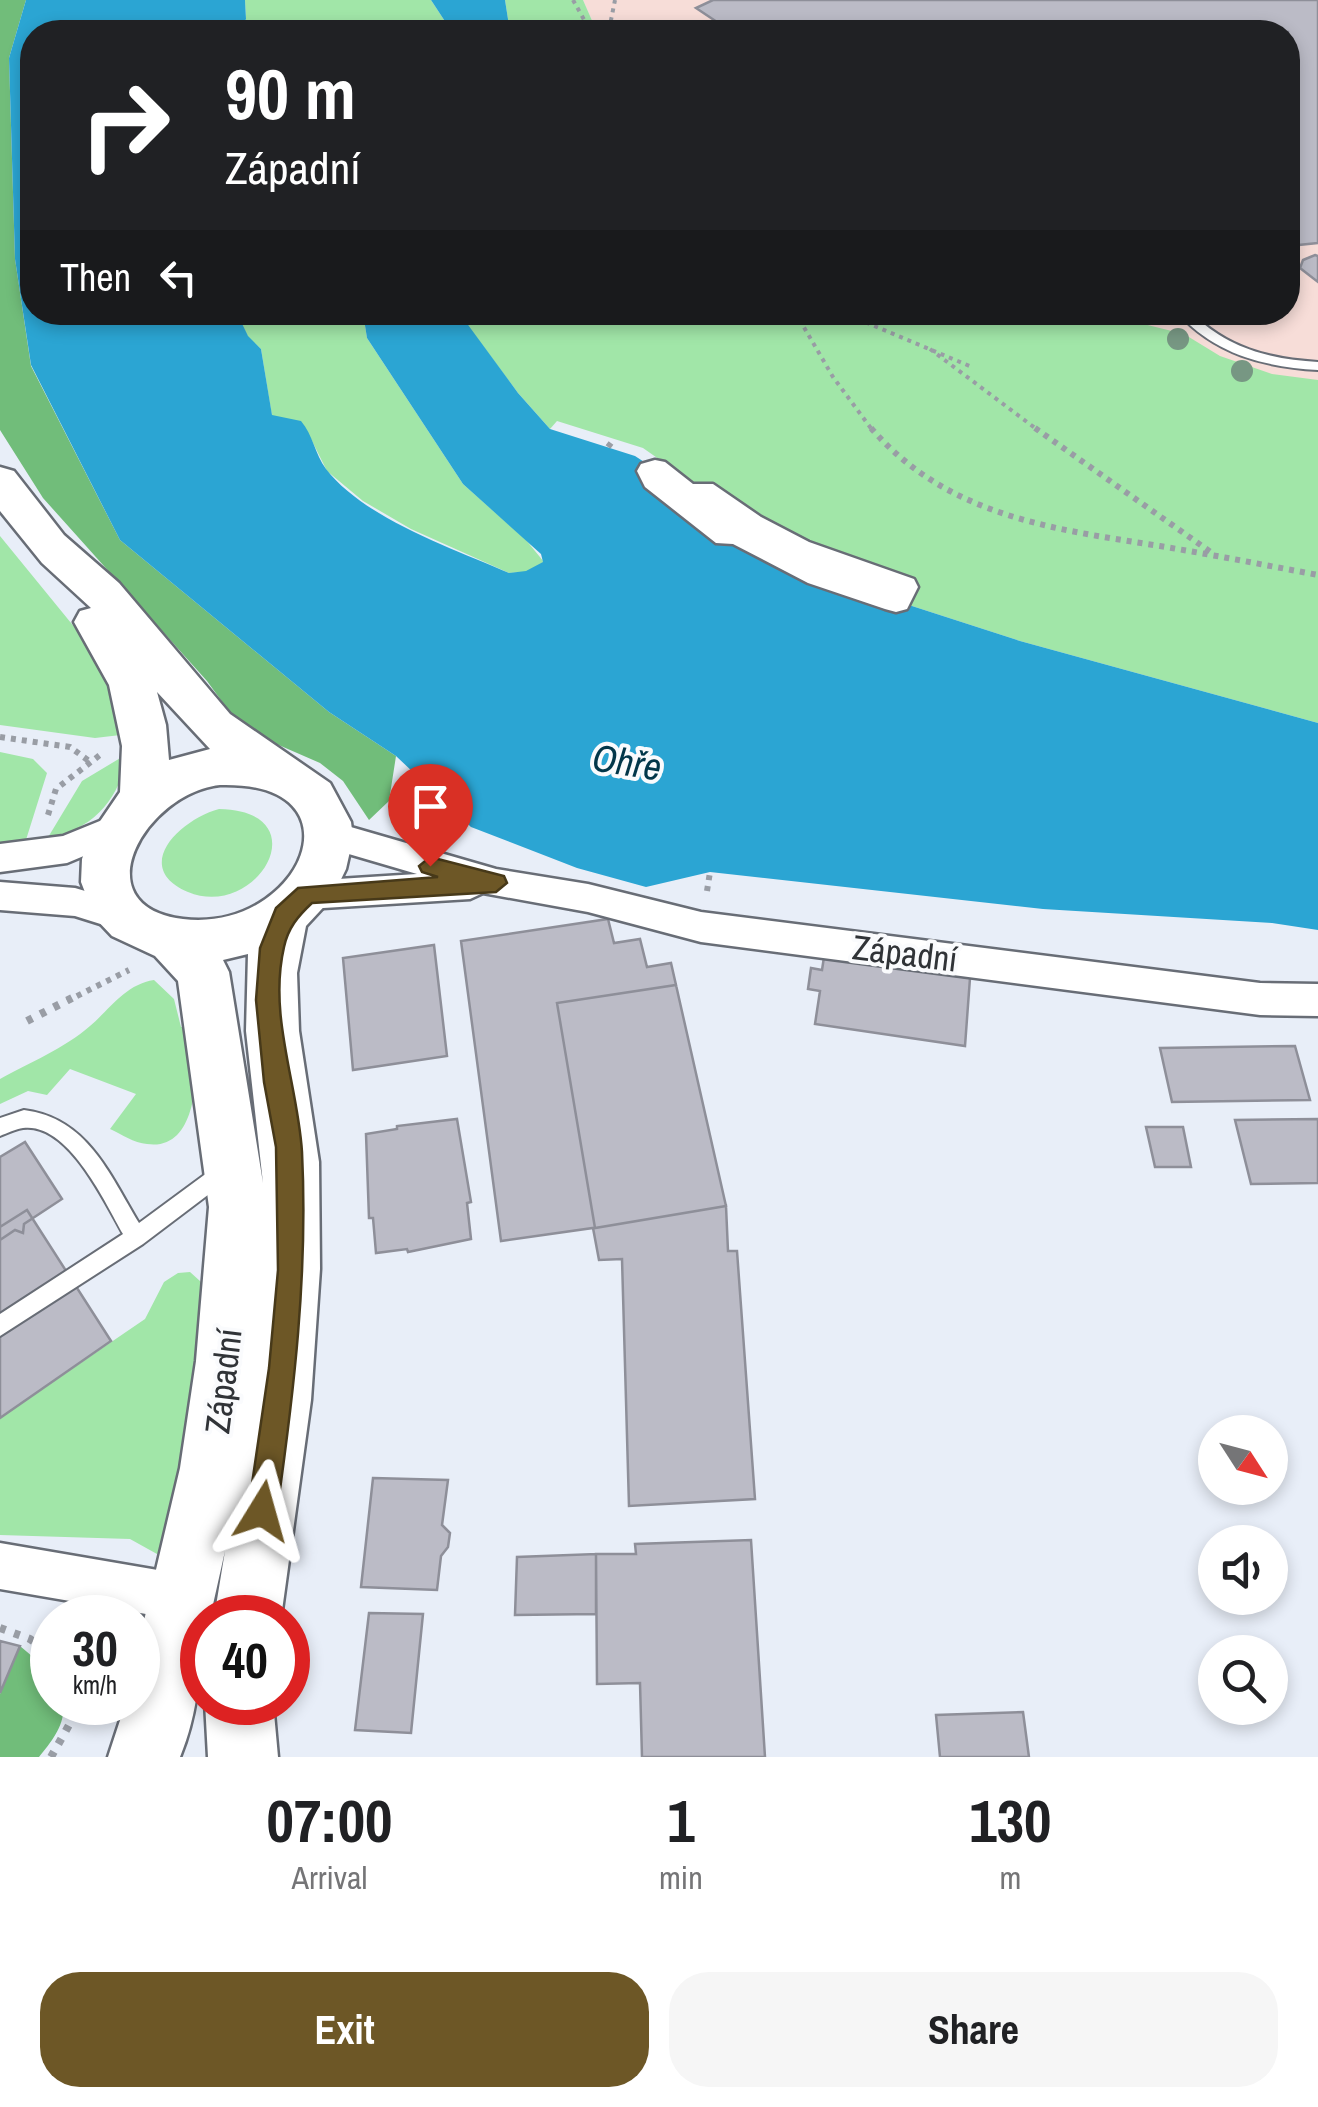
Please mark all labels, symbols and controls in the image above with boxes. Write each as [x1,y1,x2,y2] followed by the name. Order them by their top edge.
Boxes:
[225,47,356,141] text: 90 m
[60,60,190,190] icon: right
[225,137,360,198] text: Západní
[151,250,206,305] icon: left
[60,252,131,303] text: Then
[589,731,665,793] water label: Ohře
[388,764,473,867] pin
[403,779,458,834] icon: arrive
[850,923,961,983] street label: Západní
[193,1325,253,1436] street label: Západní
[1198,1415,1288,1505] north arrow
[1198,1415,1288,1725] map controls
[210,1459,314,1563] position arrow
[1198,1525,1288,1615] button: sound
[180,1595,310,1725] speed limit sign: 40
[72,1614,118,1682] text: 30
[1198,1635,1288,1725] button: search
[73,1668,117,1702] text: km/h
[267,1780,392,1861] text: 07:00
[667,1780,695,1861] text: 1
[969,1780,1051,1861] text: 130
[292,1856,367,1899] text: Arrival
[659,1856,703,1899] text: min
[999,1856,1021,1899] text: m
[40,1972,649,2087] button: Exit
[669,1972,1278,2087] button: Share

